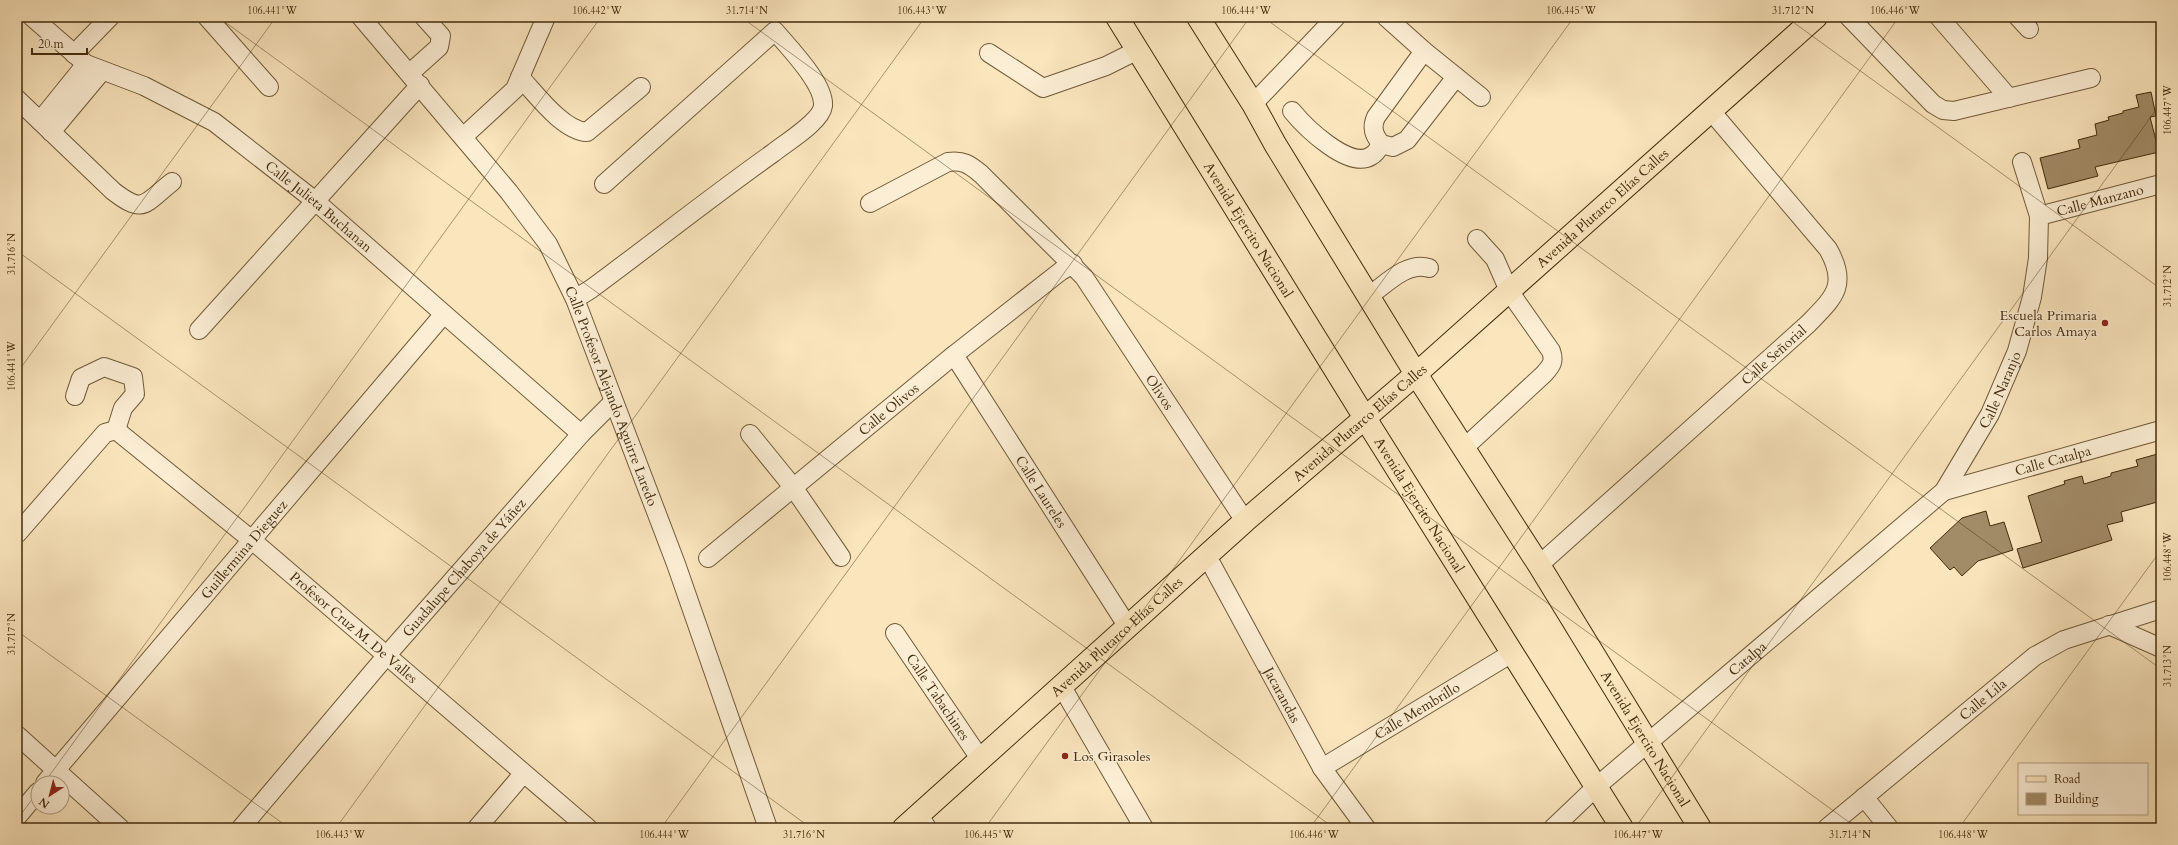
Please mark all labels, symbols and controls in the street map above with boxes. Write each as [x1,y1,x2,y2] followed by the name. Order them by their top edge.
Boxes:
[247,4,298,18] text: 106.441°W
[572,4,623,18] text: 106.442°W
[726,4,768,18] text: 31.714°N
[897,4,948,18] text: 106.443°W
[1221,4,1272,18] text: 106.444°W
[1546,4,1597,18] text: 106.445°W
[1772,4,1814,18] text: 31.712°N
[1870,4,1921,18] text: 106.446°W
[32,30,87,56] scale bar
[38,36,65,52] text: 20 m
[2161,84,2175,135] text: 106.447°W
[1532,143,1673,272] street label: Avenida Plutarco Elías Calles
[262,156,377,256] street label: Calle Julieta Buchanan
[1199,158,1298,301] street label: Avenida Ejercito Nacional
[2054,179,2146,221] street label: Calle Manzano
[5,233,19,275] text: 31.716°N
[2161,265,2175,307] text: 31.712°N
[560,283,663,509] street label: Calle Profesor Alejando Aguirre Laredo
[2000,306,2097,341] place label: Escuela Primaria Carlos Amaya
[2100,318,2110,328] marker: Escuela Primaria Carlos Amaya
[1737,320,1811,389] street label: Calle Señorial
[5,340,19,391] text: 106.441°W
[1974,348,2025,432] street label: Calle Naranjo
[1289,359,1431,485] street label: Avenida Plutarco Elías Calles
[1141,370,1179,414] street label: Olivos
[854,378,923,440] street label: Calle Olivos
[1370,434,1469,576] street label: Avenida Ejercito Nacional
[2012,441,2093,480] street label: Calle Catalpa
[1011,452,1072,532] street label: Calle Laureles
[398,493,530,641] street label: Guadalupe Chaboya de Yáñez
[196,495,292,603] street label: Guillermina Dieguez
[2161,531,2175,582] text: 106.448°W
[286,567,422,688] street label: Profesor Cruz M. De Valles
[1047,572,1187,701] street label: Avenida Plutarco Elías Calles
[5,613,19,655] text: 31.717°N
[1724,637,1770,680] street label: Catalpa
[2161,645,2175,687] text: 31.713°N
[902,650,975,744] street label: Calle Tabachines
[1259,662,1305,726] street label: Jacarandas
[1596,667,1694,811] street label: Avenida Ejercito Nacional
[1955,674,2010,724] street label: Calle Lila
[1371,677,1464,744] street label: Calle Membrillo
[1073,747,1151,766] place label: Los Girasoles
[1060,751,1070,761] marker: Los Girasoles
[2018,763,2148,815] legend
[2054,771,2081,787] text: Road
[30,775,70,815] north arrow
[2054,791,2099,807] text: Building
[36,794,53,812] text: N
[315,828,366,842] text: 106.443°W
[639,828,690,842] text: 106.444°W
[783,828,825,842] text: 31.716°N
[964,828,1015,842] text: 106.445°W
[1289,828,1340,842] text: 106.446°W
[1613,828,1664,842] text: 106.447°W
[1829,828,1871,842] text: 31.714°N
[1938,828,1989,842] text: 106.448°W

